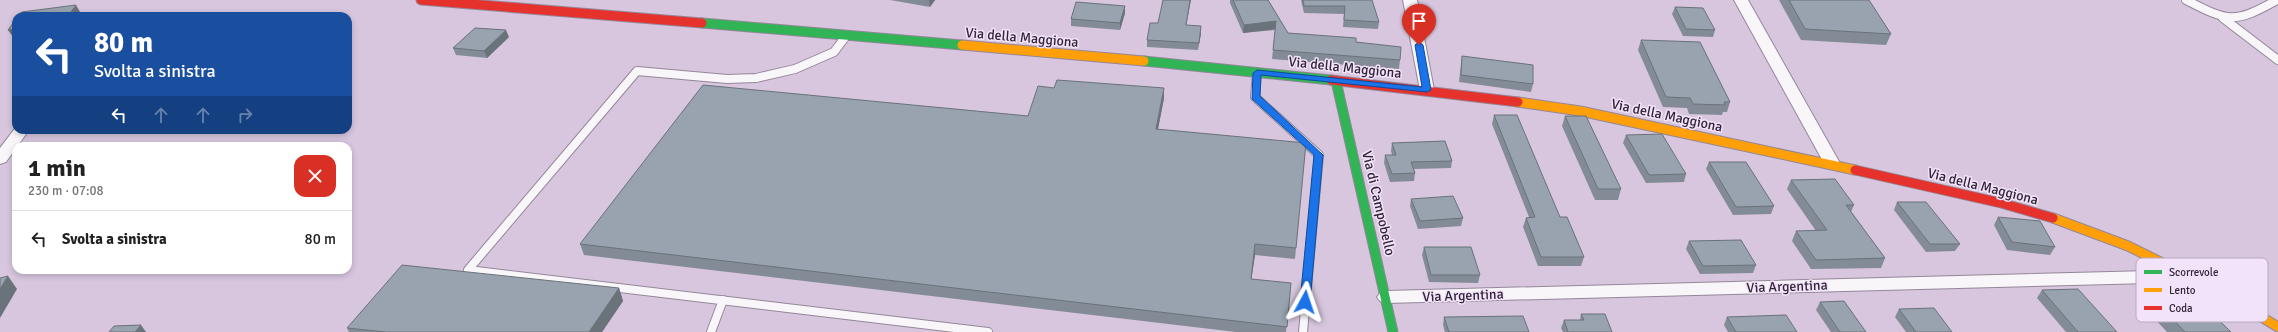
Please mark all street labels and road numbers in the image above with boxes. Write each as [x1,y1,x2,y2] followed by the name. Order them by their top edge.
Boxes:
[965,24,1079,51] street label: Via della Maggiona
[1288,53,1402,82] street label: Via della Maggiona
[1610,95,1724,136] street label: Via della Maggiona
[1358,149,1399,257] street label: Via di Campobello
[1926,164,2040,208] street label: Via della Maggiona
[1746,277,1828,296] street label: Via Argentina
[1422,286,1504,305] street label: Via Argentina

